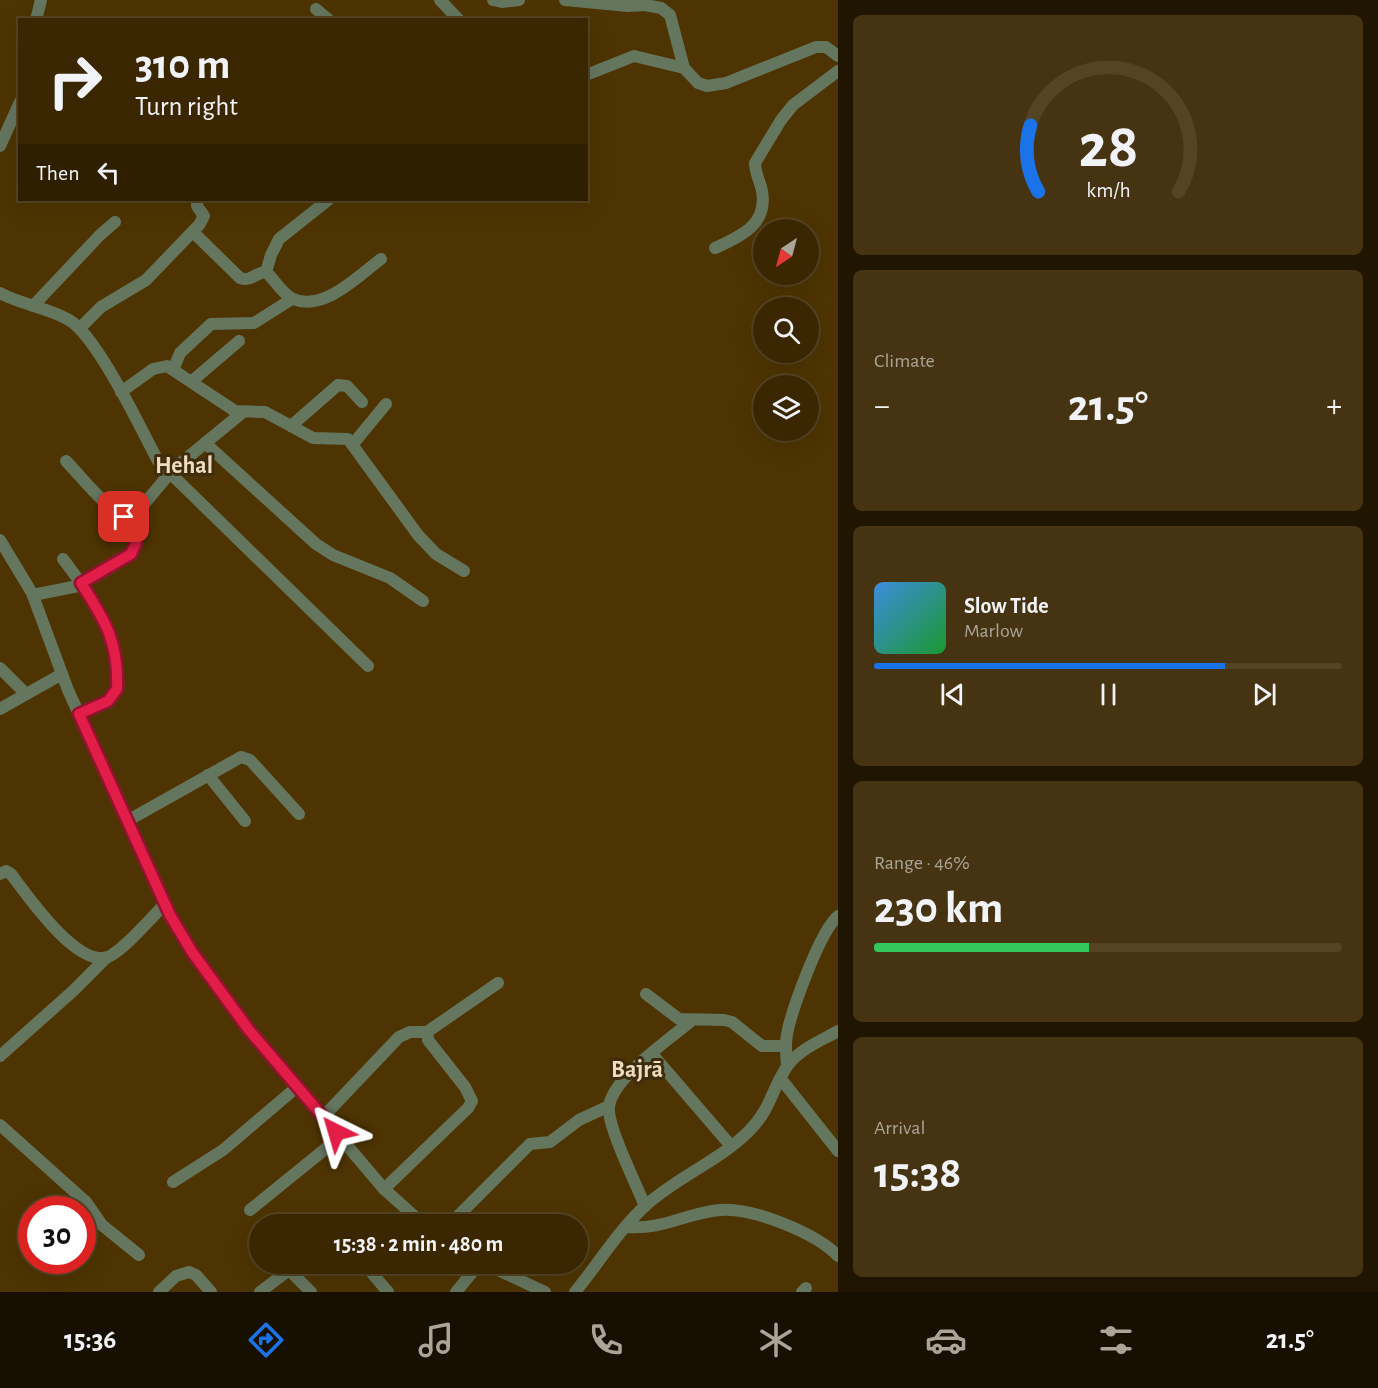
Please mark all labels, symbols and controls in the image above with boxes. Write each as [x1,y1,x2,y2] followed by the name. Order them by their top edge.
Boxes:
[36,42,114,120] icon: right
[135,44,230,86] text: 310 m
[135,93,238,120] text: Turn right
[1078,116,1138,178] text: 28
[92,156,125,189] icon: left
[36,162,80,184] text: Then
[1086,181,1130,202] text: km/h
[753,219,819,285] north arrow
[753,219,819,441] map controls
[753,297,819,363] button: search
[874,351,935,371] text: Climate
[753,375,819,441] button: layers
[1068,384,1148,429] text: 21.5°
[874,390,890,423] text: −
[1326,390,1342,423] text: +
[155,454,213,478] district label: Hehal
[98,491,149,542] pin
[107,500,140,533] icon: arrive
[964,595,1049,617] text: Slow Tide
[964,621,1023,641] text: Marlow
[936,678,969,711] icon: previous
[1092,678,1125,711] icon: pause
[1248,678,1281,711] icon: next
[874,853,970,873] text: Range · 46%
[874,886,1003,931] text: 230 km
[611,1058,663,1082] district label: Bajrā
[304,1100,368,1164] position arrow
[874,1118,925,1138] text: Arrival
[874,1151,962,1196] text: 15:38
[18,1196,96,1274] speed limit sign: 30
[334,1233,503,1255] text: 15:38 · 2 min · 480 m
[245,1319,287,1361] icon: directions
[415,1319,457,1361] icon: music
[585,1319,627,1361] icon: phone
[755,1319,797,1361] icon: climate
[925,1319,967,1361] icon: car
[1095,1319,1137,1361] icon: filters
[64,1326,116,1353] text: 15:36
[1266,1326,1314,1353] text: 21.5°

